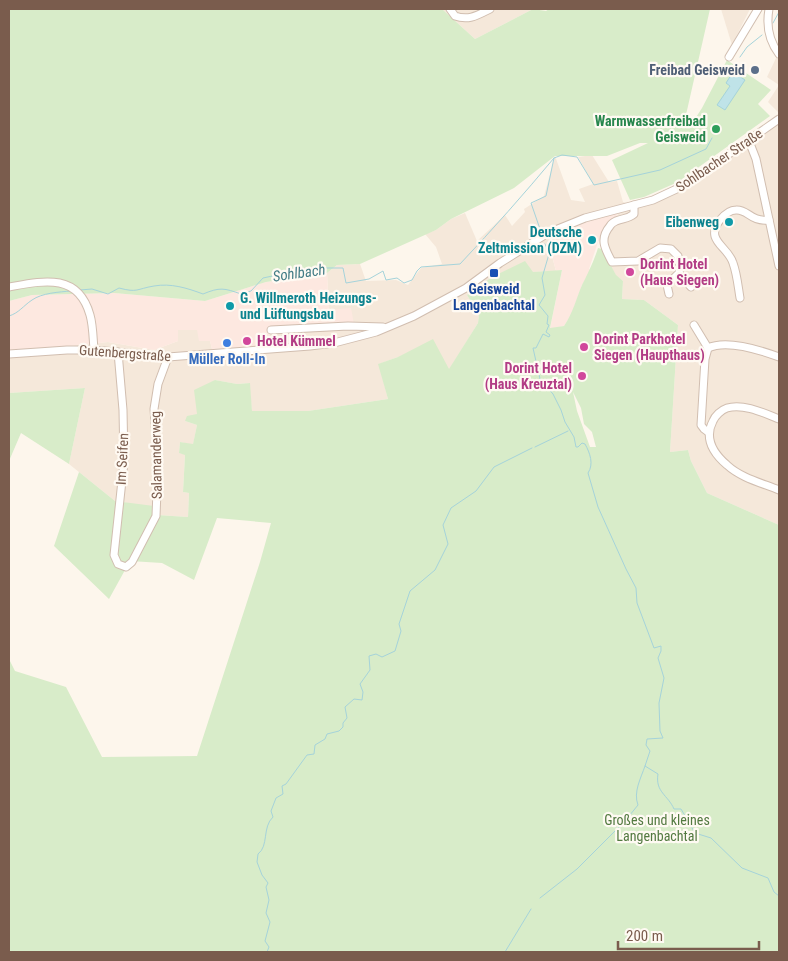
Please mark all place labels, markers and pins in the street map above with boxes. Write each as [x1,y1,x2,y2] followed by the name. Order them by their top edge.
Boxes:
[649,62,745,78] place label: Freibad Geisweid
[749,64,761,76] marker: Freibad Geisweid
[595,113,706,145] place label: Warmwasserfreibad Geisweid
[710,123,722,135] marker: Warmwasserfreibad Geisweid
[665,214,719,230] place label: Eibenweg
[723,216,735,228] marker: Eibenweg
[478,224,582,257] place label: Deutsche Zeltmission (DZM)
[586,234,598,246] marker: Deutsche Zeltmission (DZM)
[640,256,719,289] place label: Dorint Hotel (Haus Siegen)
[624,266,636,278] marker: Dorint Hotel (Haus Siegen)
[488,267,500,279] marker: Geisweid Langenbachtal
[453,281,535,313] place label: Geisweid Langenbachtal
[240,290,377,322] place label: G. Willmeroth Heizungs- und Lüftungsbau
[224,300,236,312] marker: G. Willmeroth Heizungs- und Lüftungsbau
[594,331,705,364] place label: Dorint Parkhotel Siegen (Haupthaus)
[257,333,336,349] place label: Hotel Kümmel
[241,335,253,347] marker: Hotel Kümmel
[221,337,233,349] marker: Müller Roll-In
[578,341,590,353] marker: Dorint Parkhotel Siegen (Haupthaus)
[189,351,265,367] place label: Müller Roll-In
[485,360,572,393] place label: Dorint Hotel (Haus Kreuztal)
[576,370,588,382] marker: Dorint Hotel (Haus Kreuztal)

